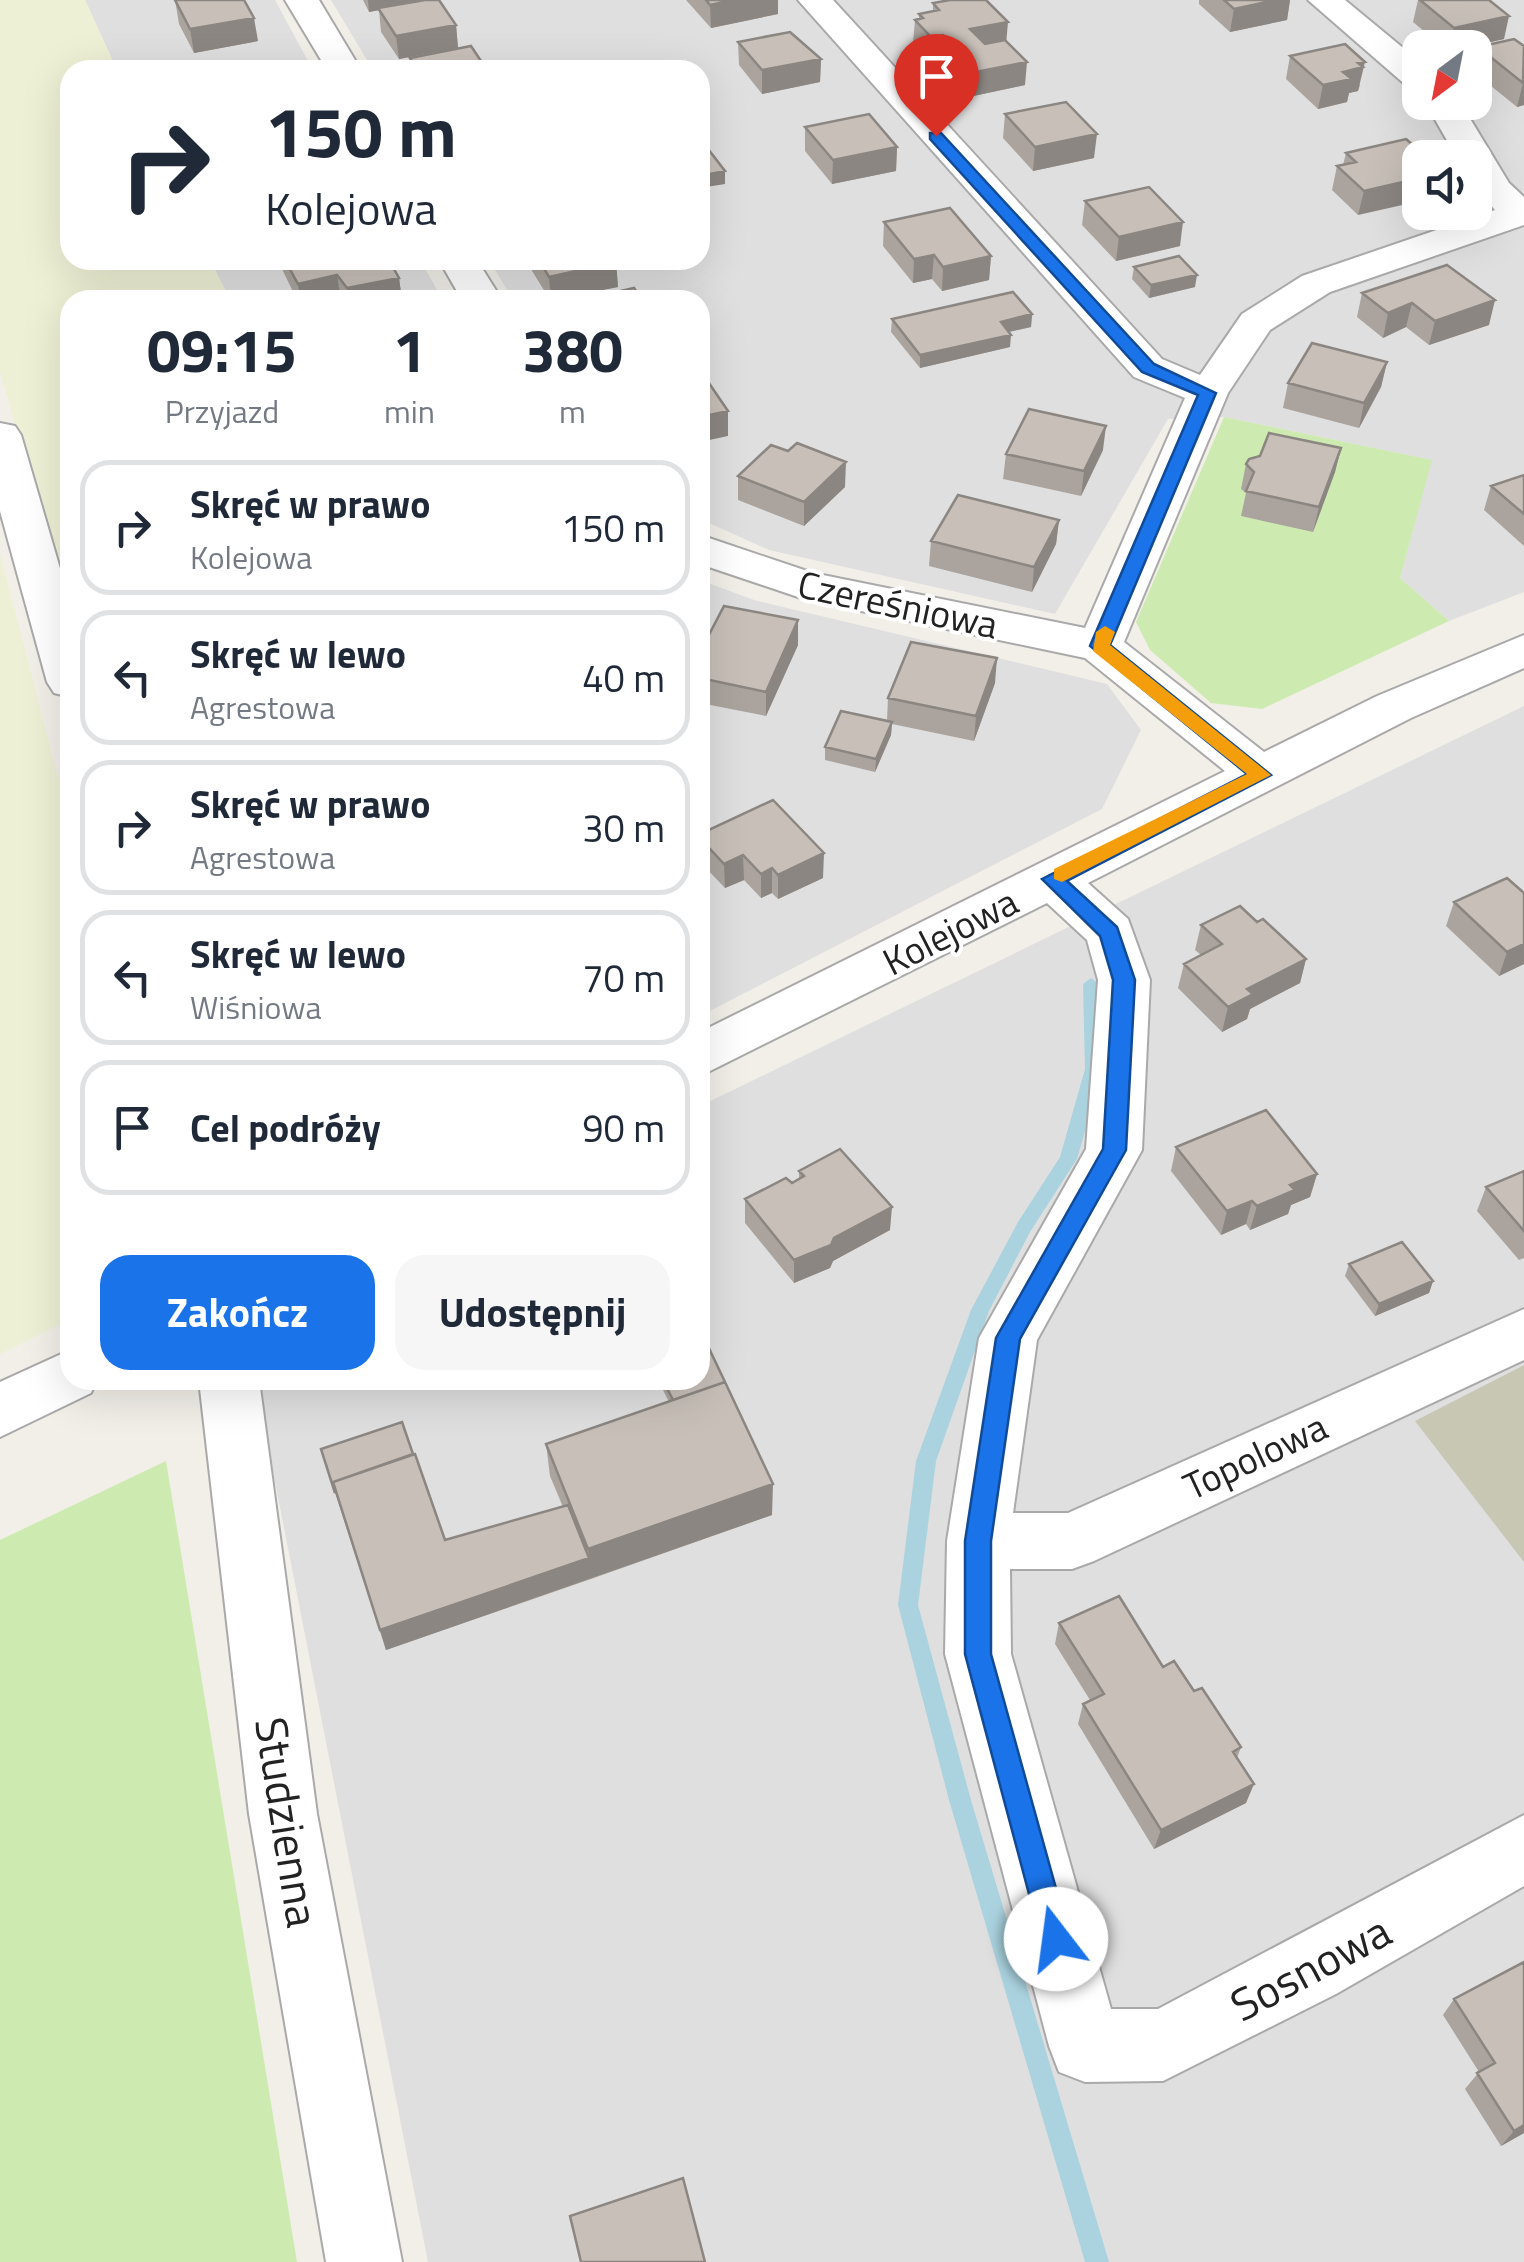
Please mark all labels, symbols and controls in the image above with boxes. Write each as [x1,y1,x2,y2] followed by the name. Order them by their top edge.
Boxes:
[1402,30,1492,120] north arrow
[1402,30,1492,230] map controls
[894,34,979,137] pin
[909,49,964,104] icon: arrive
[265,78,457,184] text: 150 m
[100,100,230,230] icon: right
[1402,140,1492,230] button: sound
[265,174,437,242] text: Kolejowa
[147,304,297,395] text: 09:15
[393,304,426,395] text: 1
[522,304,623,395] text: 380
[165,387,279,435] text: Przyjazd
[384,387,435,435] text: min
[559,387,586,435] text: m
[190,475,430,533] text: Skręć w prawo
[561,499,665,557] text: 150 m
[105,500,160,555] icon: right
[190,533,312,581] text: Kolejowa
[793,555,1003,653] street label: Czereśniowa
[190,625,406,683] text: Skręć w lewo
[582,649,665,707] text: 40 m
[105,650,160,705] icon: left
[190,683,335,731] text: Agrestowa
[190,775,430,833] text: Skręć w prawo
[582,799,665,857] text: 30 m
[105,800,160,855] icon: right
[190,833,335,881] text: Agrestowa
[872,872,1028,990] street label: Kolejowa
[190,925,406,983] text: Skręć w lewo
[582,949,665,1007] text: 70 m
[105,950,160,1005] icon: left
[190,983,321,1031] text: Wiśniowa
[190,1099,381,1157] text: Cel podróży
[582,1099,665,1157] text: 90 m
[105,1100,160,1155] icon: arrive
[100,1255,375,1370] button: Zakończ
[395,1255,670,1370] button: Udostępnij
[1173,1397,1337,1515] street label: Topolowa
[238,1712,338,1932] street label: Studzienna
[1004,1887,1108,1991] position arrow
[1217,1896,1403,2038] street label: Sosnowa

